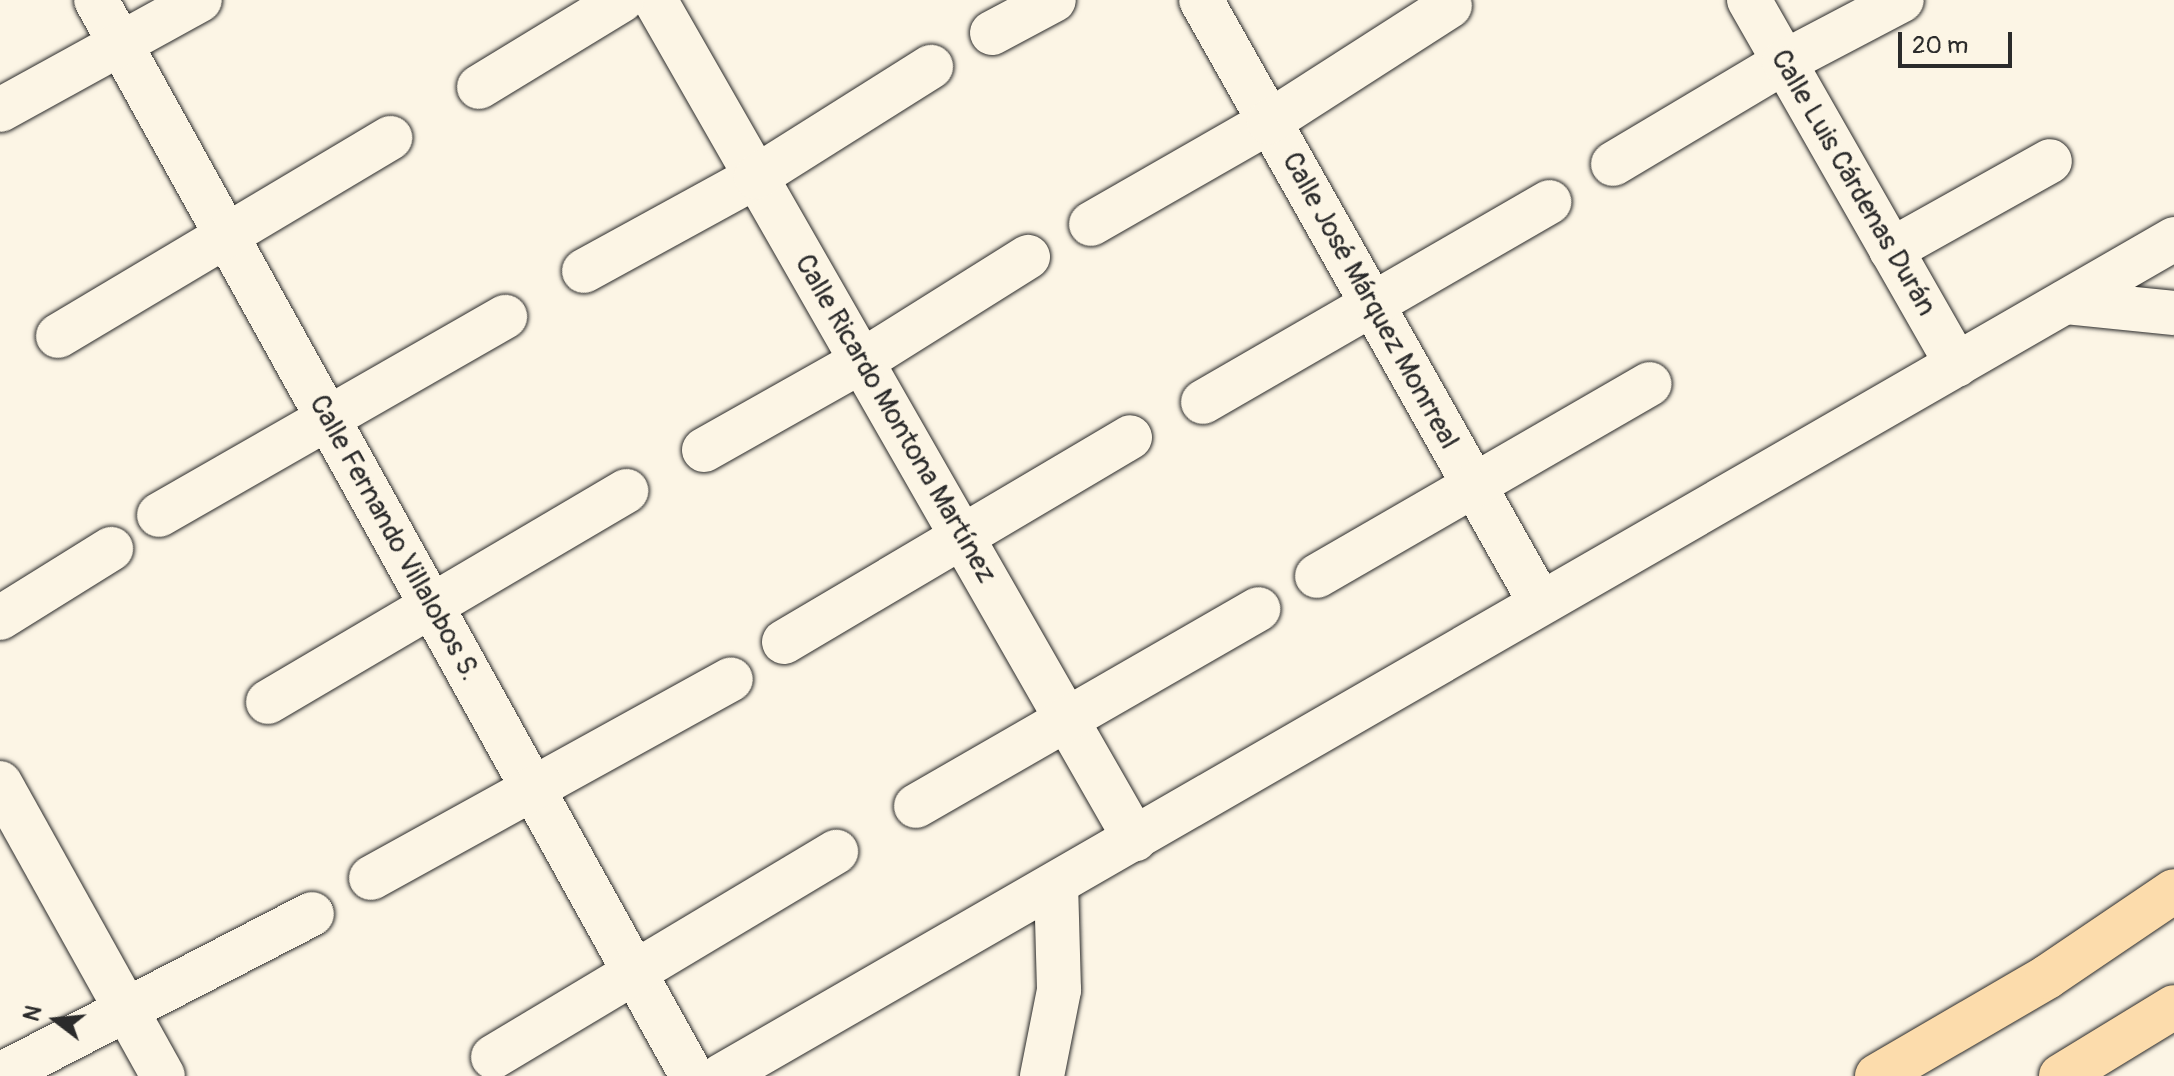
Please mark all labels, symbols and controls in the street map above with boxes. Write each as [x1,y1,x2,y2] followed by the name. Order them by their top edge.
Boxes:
[1902,16,2016,66] scale bar
[1912,31,1968,60] text: 20 m
[1763,44,1943,322] street label: Calle Luis Cárdenas Durán
[1274,147,1466,455] street label: Calle José Márquez Monrreal
[787,249,1003,589] street label: Calle Ricardo Montona Martínez
[301,389,487,687] street label: Calle Fernando Villalobos S.
[16,980,96,1060] north arrow
[17,1002,48,1024] text: N

